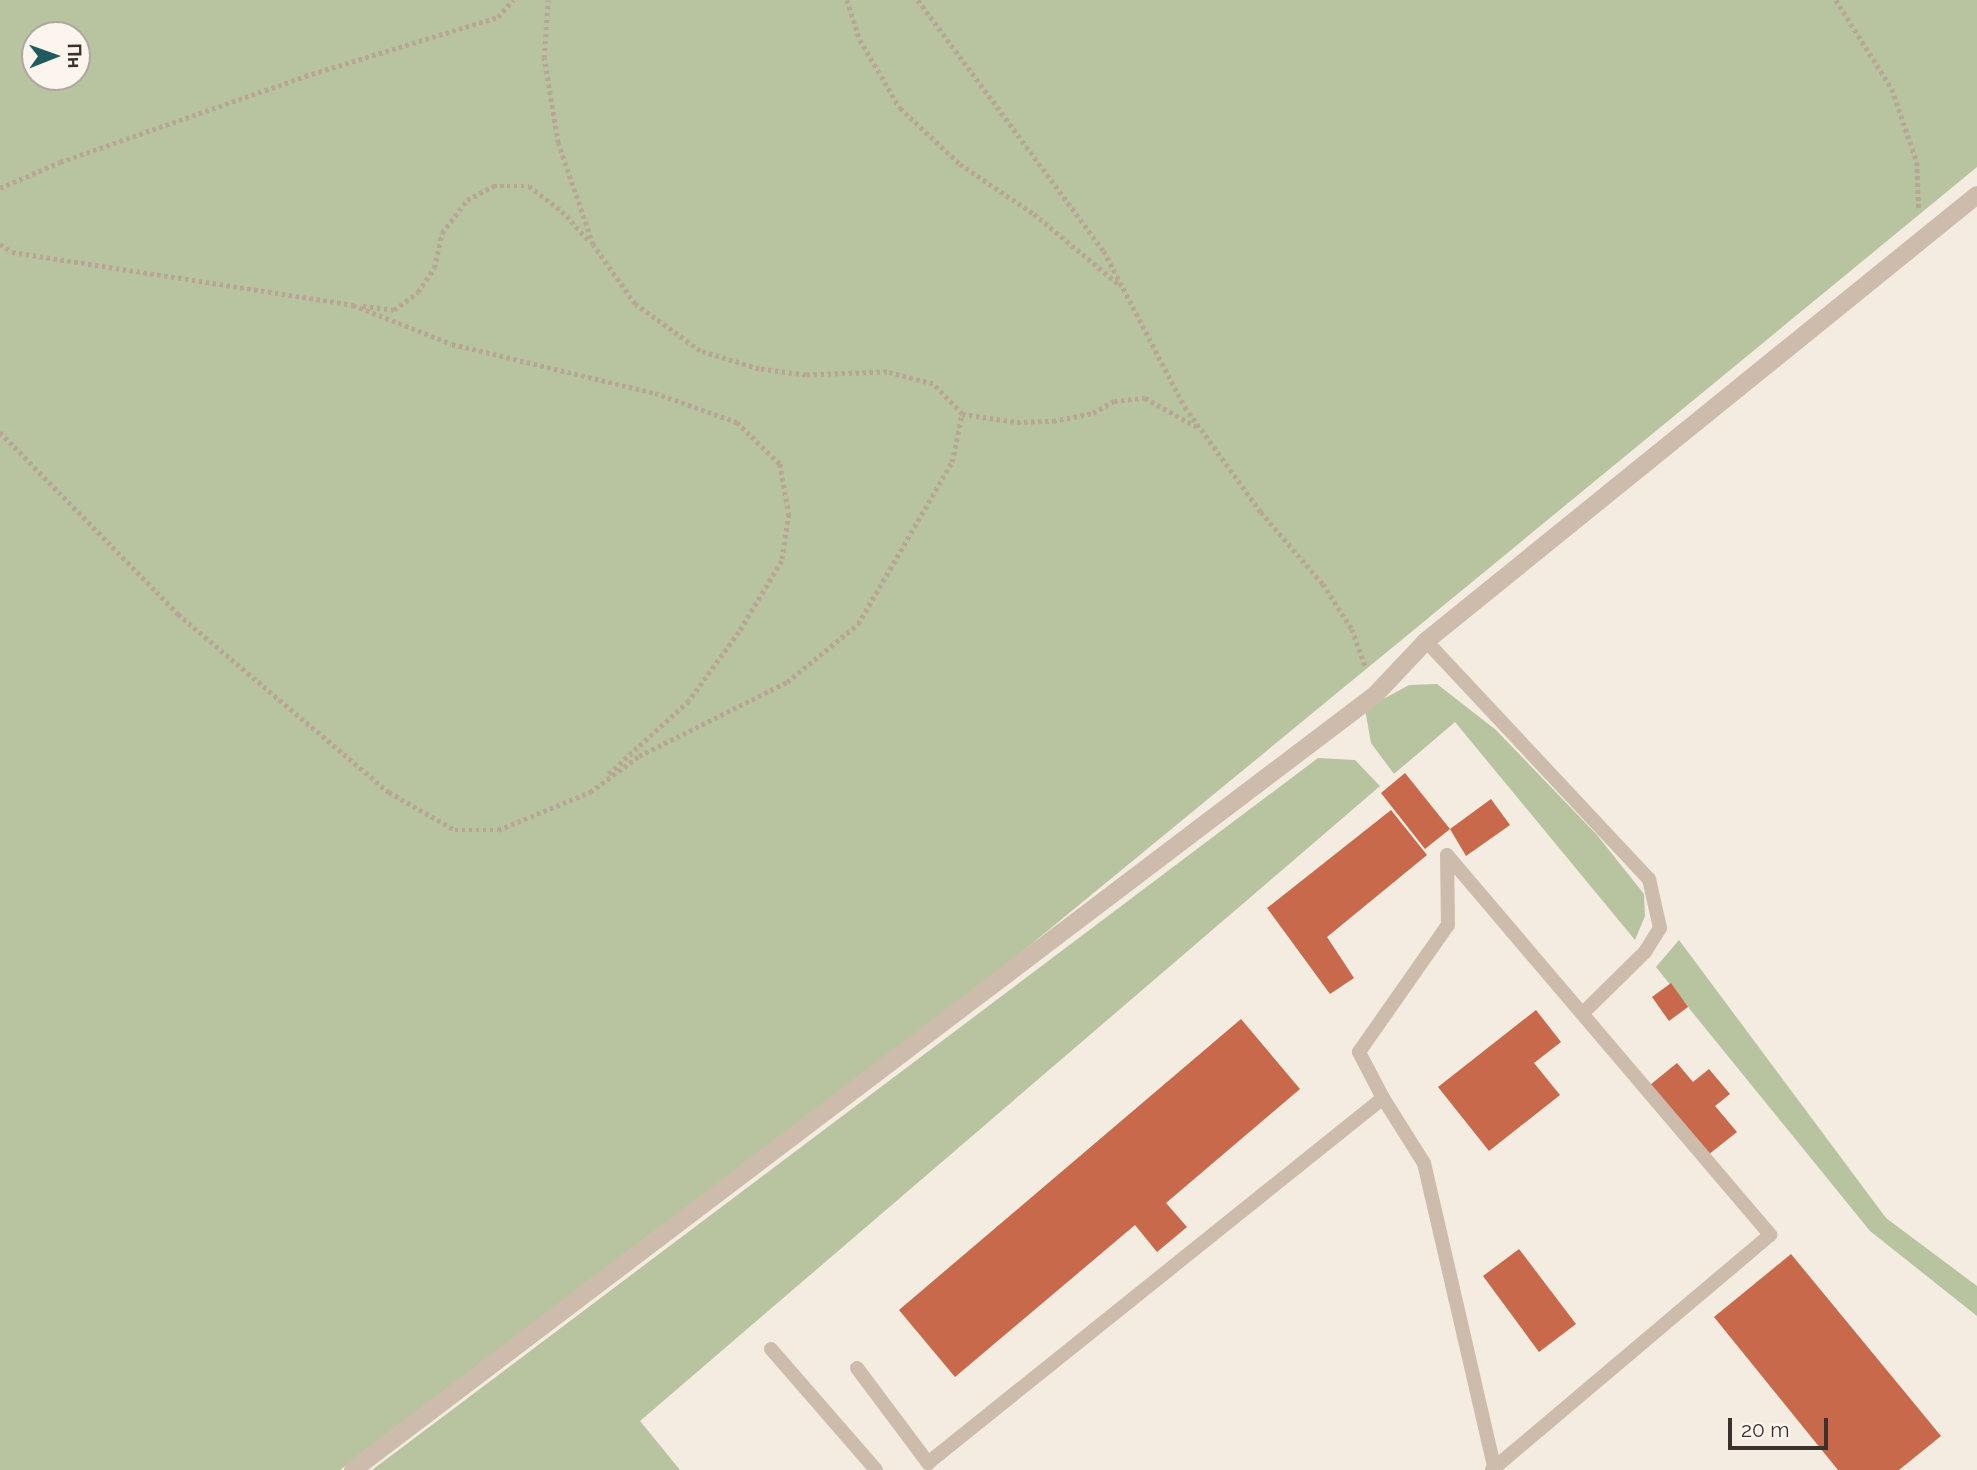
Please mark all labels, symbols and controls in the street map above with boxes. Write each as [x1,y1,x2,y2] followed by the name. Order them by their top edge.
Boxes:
[21,21,91,91] north arrow
[64,43,86,68] text: Пн
[1732,1404,1832,1448] scale bar
[1741,1417,1789,1442] text: 20 m

